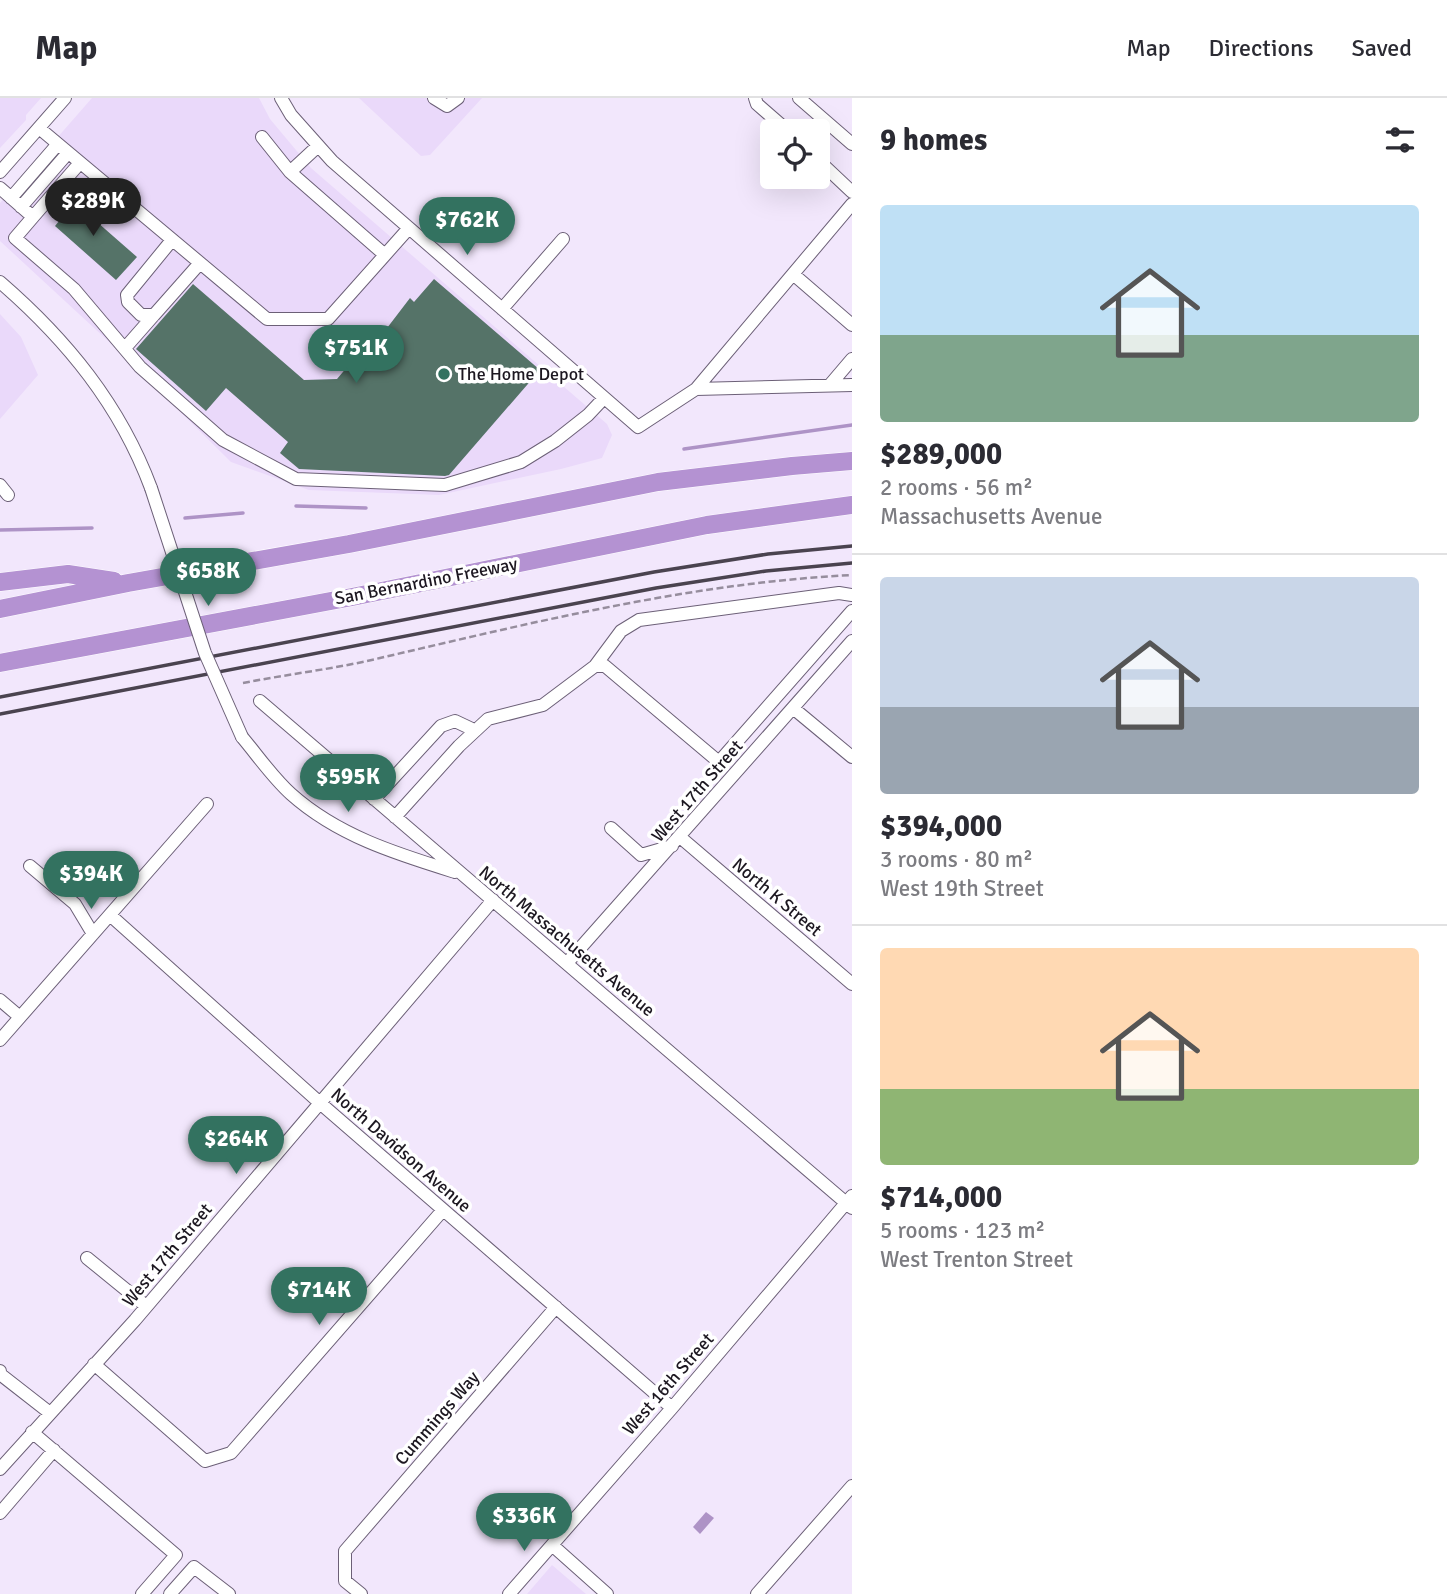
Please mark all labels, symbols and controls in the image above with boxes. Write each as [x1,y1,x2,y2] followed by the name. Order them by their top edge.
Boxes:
[35,28,97,69] text: Map
[1126,33,1171,63] text: Map
[1209,33,1314,63] text: Directions
[1352,33,1412,63] text: Saved
[760,119,830,189] map controls
[760,119,830,189] button: locate
[1381,121,1419,159] icon: filters
[880,122,987,159] text: 9 homes
[44,178,142,238] pin: $289K
[61,186,125,215] text: $289K
[418,198,516,257] pin: $762K
[435,205,499,234] text: $762K
[1087,250,1213,376] icon: home
[307,326,405,385] pin: $751K
[324,333,388,362] text: $751K
[458,363,584,385] place label: The Home Depot
[436,366,452,382] marker: The Home Depot
[880,436,1002,473] text: $289,000
[880,473,1033,502] text: 2 rooms · 56 m²
[880,502,1103,531] text: Massachusetts Avenue
[159,548,257,608] pin: $658K
[333,552,520,609] street label: San Bernardino Freeway
[176,556,240,585] text: $658K
[1087,622,1213,748] icon: home
[647,735,747,847] street label: West 17th Street
[299,754,397,814] pin: $595K
[316,762,380,791] text: $595K
[880,808,1002,845] text: $394,000
[880,845,1033,874] text: 3 rooms · 80 m²
[42,852,140,911] pin: $394K
[728,853,826,941] street label: North K Street
[59,859,123,888] text: $394K
[475,861,659,1021] street label: North Massachusetts Avenue
[880,874,1044,903] text: West 19th Street
[1087,993,1213,1119] icon: home
[326,1083,476,1217] street label: North Davidson Avenue
[187,1116,285,1176] pin: $264K
[204,1124,268,1153] text: $264K
[880,1179,1002,1216] text: $714,000
[117,1199,217,1311] street label: West 17th Street
[880,1216,1045,1245] text: 5 rooms · 123 m²
[880,1245,1073,1274] text: West Trenton Street
[270,1268,368,1327] pin: $714K
[287,1275,351,1304] text: $714K
[618,1328,718,1440] street label: West 16th Street
[390,1366,484,1469] street label: Cummings Way
[475,1494,573,1553] pin: $336K
[492,1501,556,1530] text: $336K

